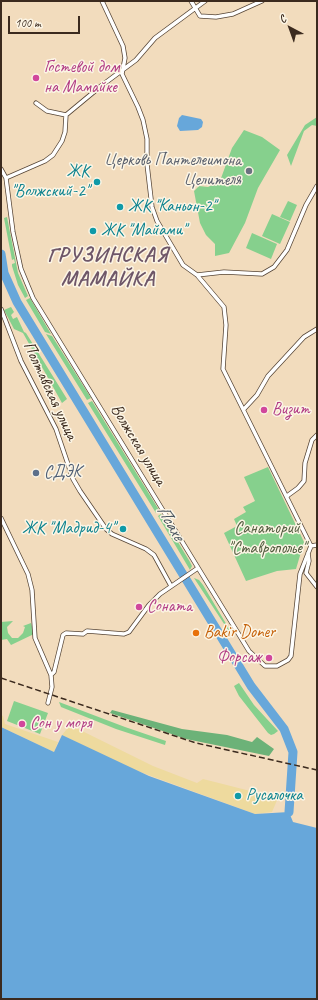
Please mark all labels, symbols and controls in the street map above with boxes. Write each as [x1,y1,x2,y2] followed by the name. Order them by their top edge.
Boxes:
[10,8,82,34] scale bar
[270,8,310,48] north arrow
[275,12,289,26] text: С
[15,15,41,31] text: 100 m
[44,58,119,98] place label: Гостевой дом на Мамайке
[31,73,41,83] marker: Гостевой дом на Мамайке
[104,151,241,191] place label: Церковь Пантелеимона Целителя
[11,162,89,202] place label: ЖК "Волжский-2"
[244,166,254,176] marker: Церковь Пантелеимона Целителя
[92,177,102,187] marker: ЖК "Волжский-2"
[128,197,216,217] place label: ЖК "Каньон-2"
[115,202,125,212] marker: ЖК "Каньон-2"
[101,221,186,241] place label: ЖК "Майами"
[88,226,98,236] marker: ЖК "Майами"
[44,242,172,292] district label: ГРУЗИНСКАЯ МАМАЙКА
[18,338,82,444] street label: Полтавская улица
[272,400,310,420] place label: Визит
[106,401,170,489] street label: Волжская улица
[259,405,269,415] marker: Визит
[44,463,81,483] place label: СДЭК
[31,468,41,478] marker: СДЭК
[151,502,189,544] water label: Псахе
[22,519,115,539] place label: ЖК "Мадрид-4"
[228,519,306,559] park label: Санаторий "Ставрополье"
[118,524,128,534] marker: ЖК "Мадрид-4"
[147,597,192,617] place label: Соната
[134,602,144,612] marker: Соната
[204,623,275,643] place label: Bakir Doner
[191,628,201,638] marker: Bakir Doner
[217,648,261,668] place label: Форсаж
[264,653,274,663] marker: Форсаж
[30,714,91,734] place label: Сон у моря
[17,719,27,729] marker: Сон у моря
[246,786,303,806] place label: Русалочка
[233,791,243,801] marker: Русалочка

